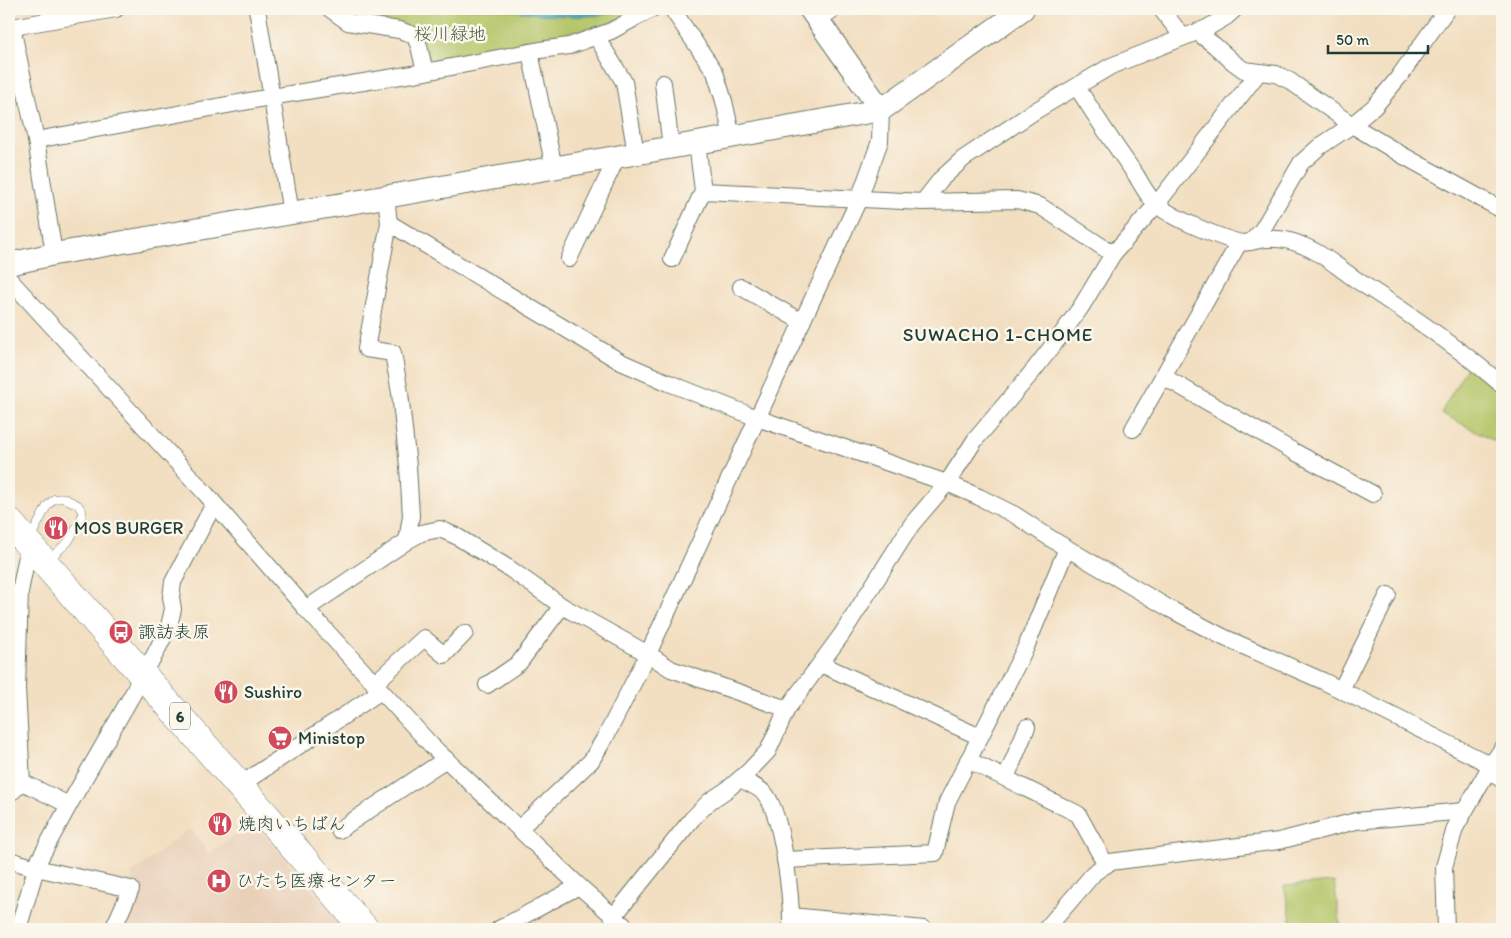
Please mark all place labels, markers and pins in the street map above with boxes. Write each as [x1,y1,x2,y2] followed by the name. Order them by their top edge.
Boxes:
[43,515,69,541] restaurant icon: MOS BURGER
[74,517,183,539] place label: MOS BURGER
[108,619,134,645] bus stop icon: 諏訪表原
[138,621,210,643] place label: 諏訪表原
[213,679,239,705] restaurant icon: Sushiro
[244,681,302,703] place label: Sushiro
[267,725,293,751] supermarket icon: Ministop
[298,727,365,749] place label: Ministop
[207,811,233,837] restaurant icon: 焼肉いちばん
[238,813,346,835] place label: 焼肉いちばん
[206,868,232,894] hospital icon: ひたち医療センター
[236,870,397,892] place label: ひたち医療センター

